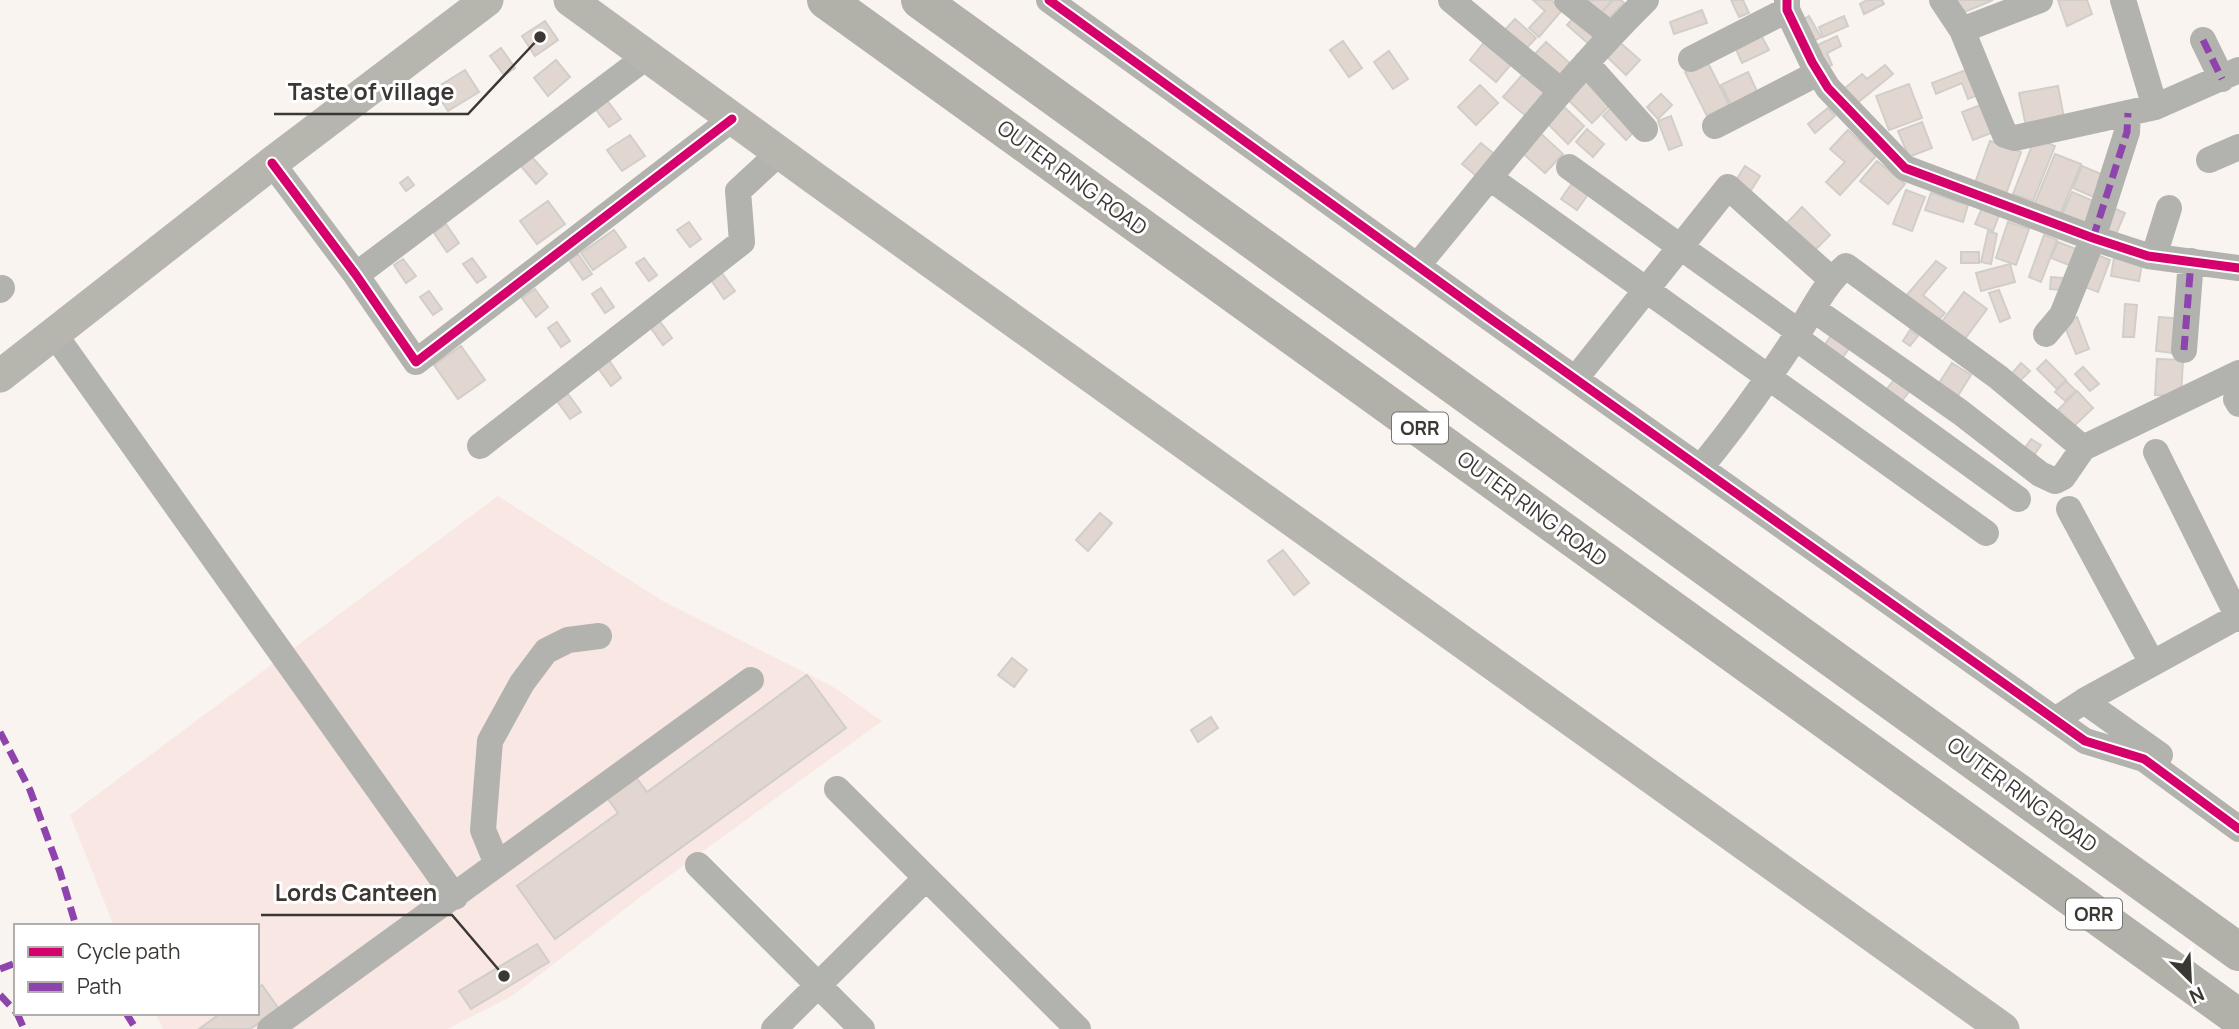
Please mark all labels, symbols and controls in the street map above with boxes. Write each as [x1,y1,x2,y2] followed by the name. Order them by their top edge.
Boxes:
[274,70,468,114] callout: Taste of village
[288,75,454,107] text: Taste of village
[992,113,1153,241] street label: OUTER RING ROAD
[1392,412,1448,444] road number: ORR
[1452,444,1613,572] street label: OUTER RING ROAD
[1942,730,2103,858] street label: OUTER RING ROAD
[261,871,452,915] callout: Lords Canteen
[275,876,437,908] text: Lords Canteen
[2066,898,2122,930] road number: ORR
[14,924,259,1015] legend
[77,937,180,965] text: Cycle path
[2155,945,2225,1015] north arrow
[77,972,122,1000] text: Path
[2185,981,2208,1010] text: N

